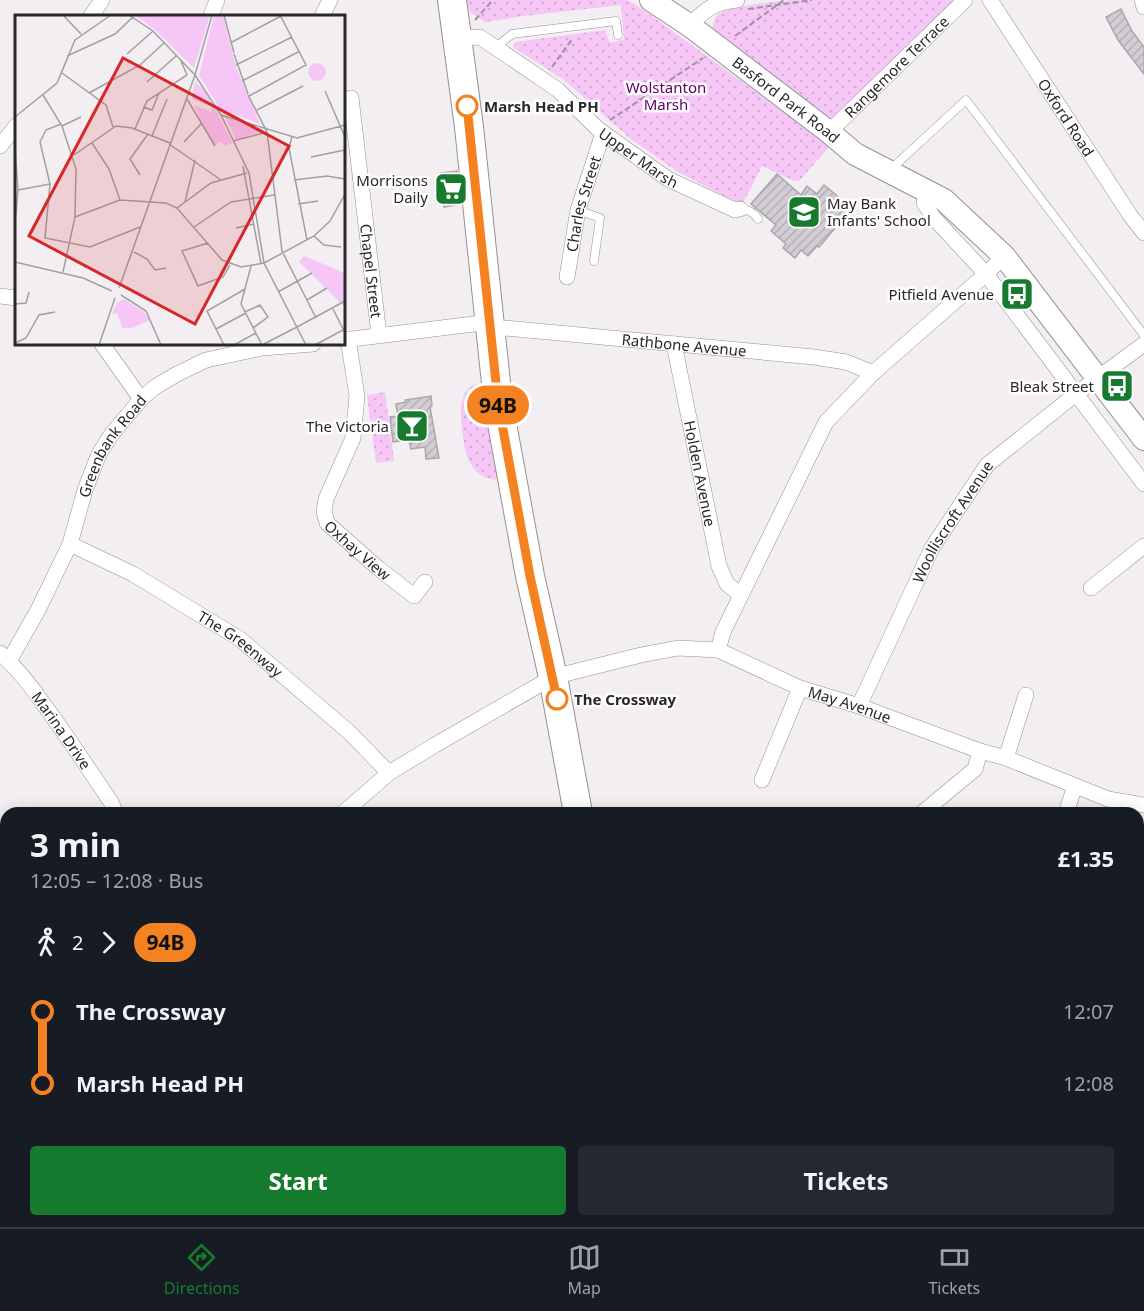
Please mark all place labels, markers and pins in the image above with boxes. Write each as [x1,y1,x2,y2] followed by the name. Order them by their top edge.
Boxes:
[456,95,478,117] marker: Marsh Head PH
[484,96,599,116] place label: Marsh Head PH
[356,170,428,207] place label: Morrisons Daily
[433,171,469,207] supermarket icon: Morrisons Daily
[827,193,931,230] place label: May Bank Infants' School
[786,194,822,230] school or university icon: May Bank Infants' School
[999,276,1035,312] bus stop icon: Pitfield Avenue
[888,284,994,304] place label: Pitfield Avenue
[1099,368,1135,404] bus stop icon: Bleak Street
[1010,376,1095,396] place label: Bleak Street
[394,408,430,444] bar icon: The Victoria
[306,416,389,436] place label: The Victoria
[546,688,568,710] marker: The Crossway
[574,689,677,709] place label: The Crossway

